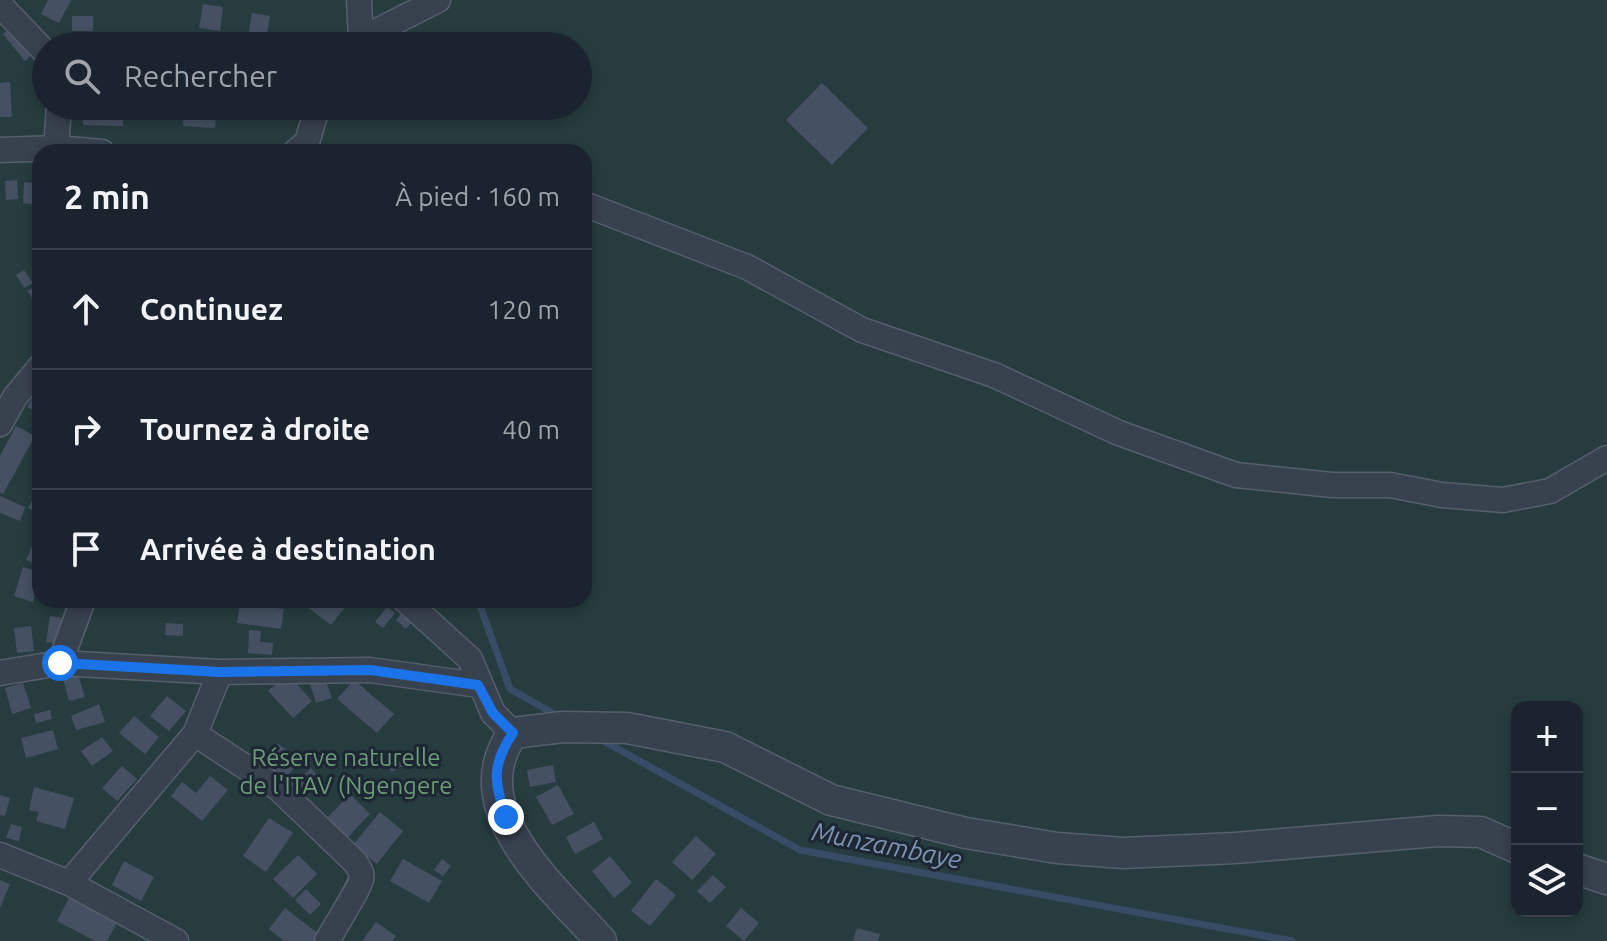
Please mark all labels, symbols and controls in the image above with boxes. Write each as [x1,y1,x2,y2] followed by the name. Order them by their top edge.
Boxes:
[32,32,592,120] search box
[60,54,104,98] icon: search
[124,59,277,93] text: Rechercher
[64,177,150,215] text: 2 min
[395,182,560,211] text: À pied · 160 m
[64,287,108,331] icon: ahead
[140,292,283,326] text: Continuez
[488,295,560,324] text: 120 m
[64,407,108,451] icon: right
[140,412,370,446] text: Tournez à droite
[502,415,560,444] text: 40 m
[64,527,108,571] icon: arrive
[140,532,436,566] text: Arrivée à destination
[42,645,78,681] route start
[1511,701,1583,917] map controls
[1511,701,1583,773] button: +
[240,744,452,799] park label: Réserve naturelle de l'ITAV (Ngengere
[1511,773,1583,845] button: −
[488,799,524,835] route end
[810,816,964,874] water label: Munzambaye
[1511,845,1583,917] button: layers

